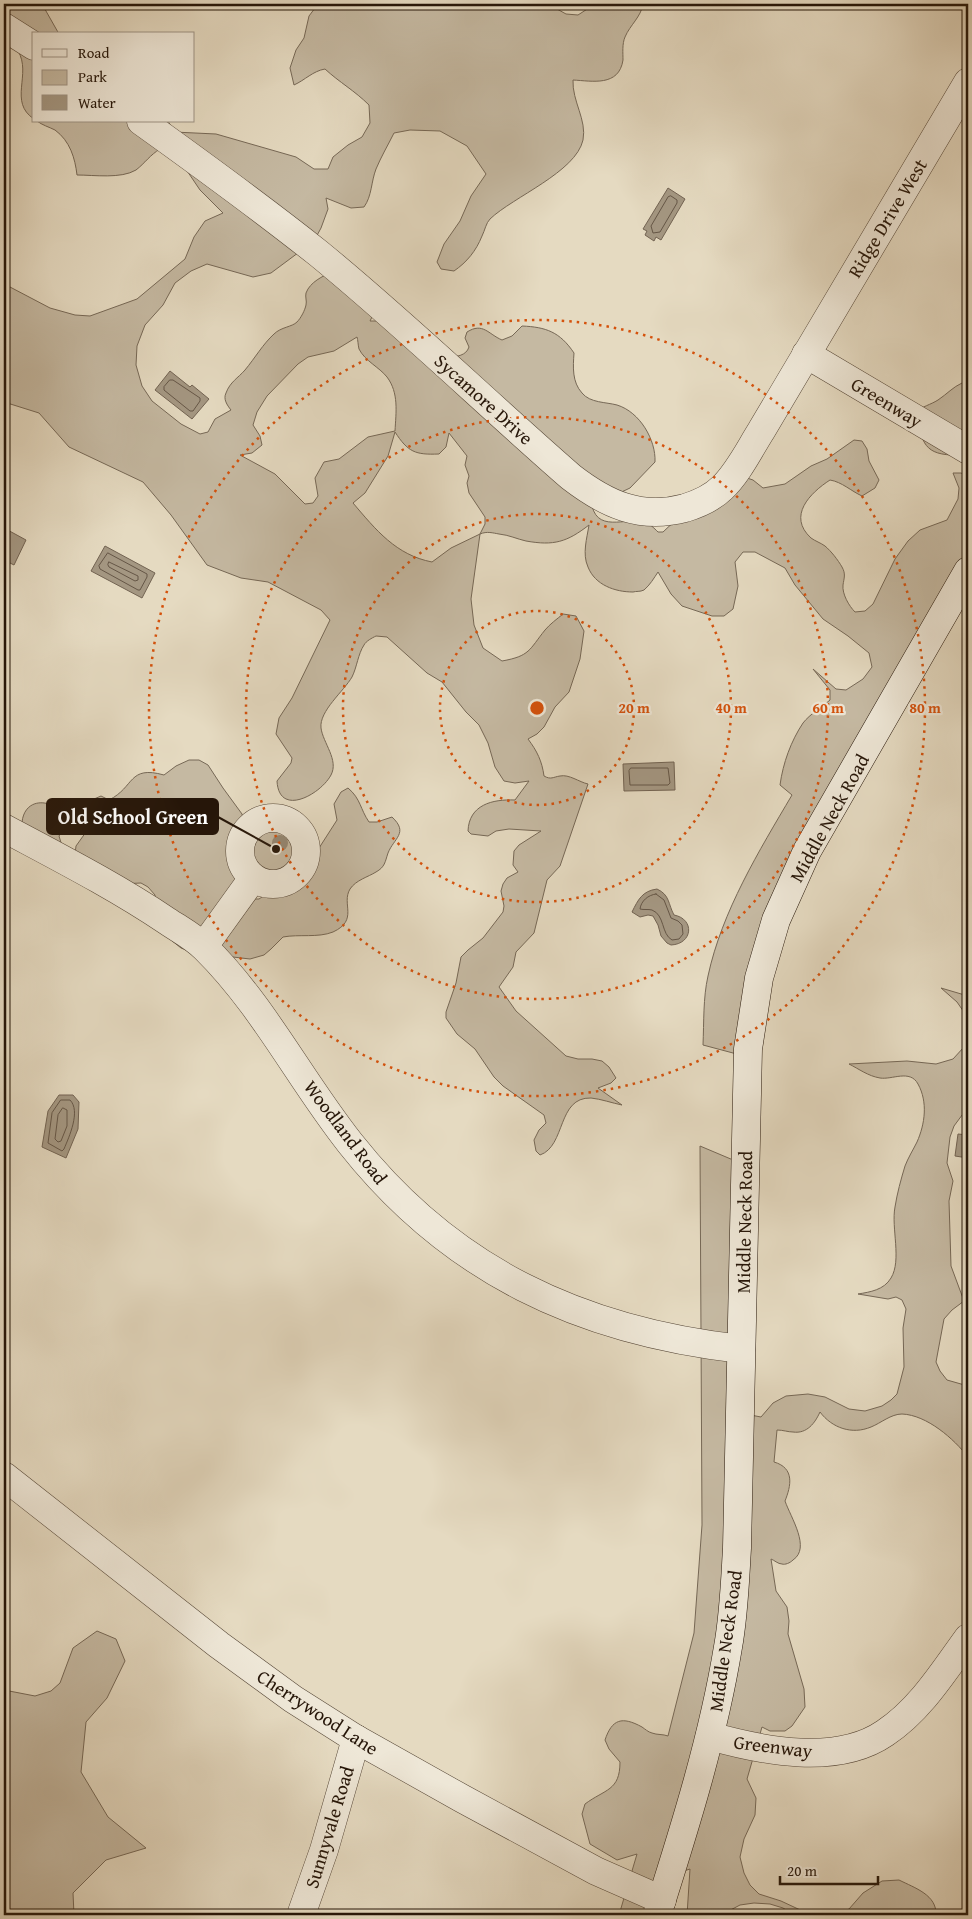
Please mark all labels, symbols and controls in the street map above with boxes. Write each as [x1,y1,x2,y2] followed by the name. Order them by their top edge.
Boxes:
[32,32,195,122] legend
[78,42,109,63] text: Road
[78,66,107,87] text: Park
[78,92,116,113] text: Water
[840,153,934,283] street label: Ridge Drive West
[428,347,540,451] street label: Sycamore Drive
[846,370,928,435] street label: Greenway
[618,697,650,718] text: 20 m
[715,697,747,718] text: 40 m
[812,697,844,718] text: 60 m
[909,697,941,718] text: 80 m
[528,699,546,717] centre of rings
[782,748,876,887] street label: Middle Neck Road
[47,799,218,834] callout: Old School Green
[58,802,208,831] text: Old School Green
[298,1074,395,1191] street label: Woodland Road
[729,1150,759,1294] street label: Middle Neck Road
[701,1568,749,1714] street label: Middle Neck Road
[252,1662,384,1762] street label: Cherrywood Lane
[732,1727,814,1765] street label: Greenway
[297,1762,361,1892] street label: Sunnyvale Road
[780,1854,877,1886] scale bar
[787,1860,818,1881] text: 20 m

